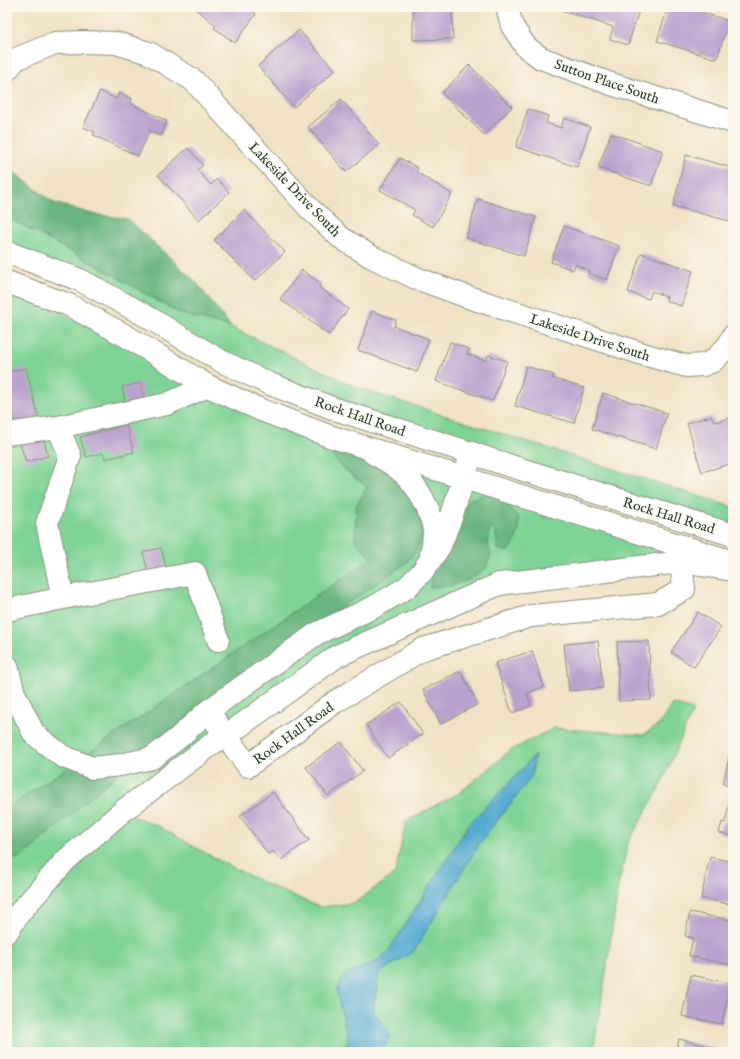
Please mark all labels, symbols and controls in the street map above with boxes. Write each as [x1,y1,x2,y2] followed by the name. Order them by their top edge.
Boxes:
[552,56,662,108] street label: Sutton Place South
[244,138,345,241] street label: Lakeside Drive South
[527,310,653,366] street label: Lakeside Drive South
[312,393,408,441] street label: Rock Hall Road
[621,493,717,539] street label: Rock Hall Road
[250,698,338,769] street label: Rock Hall Road

